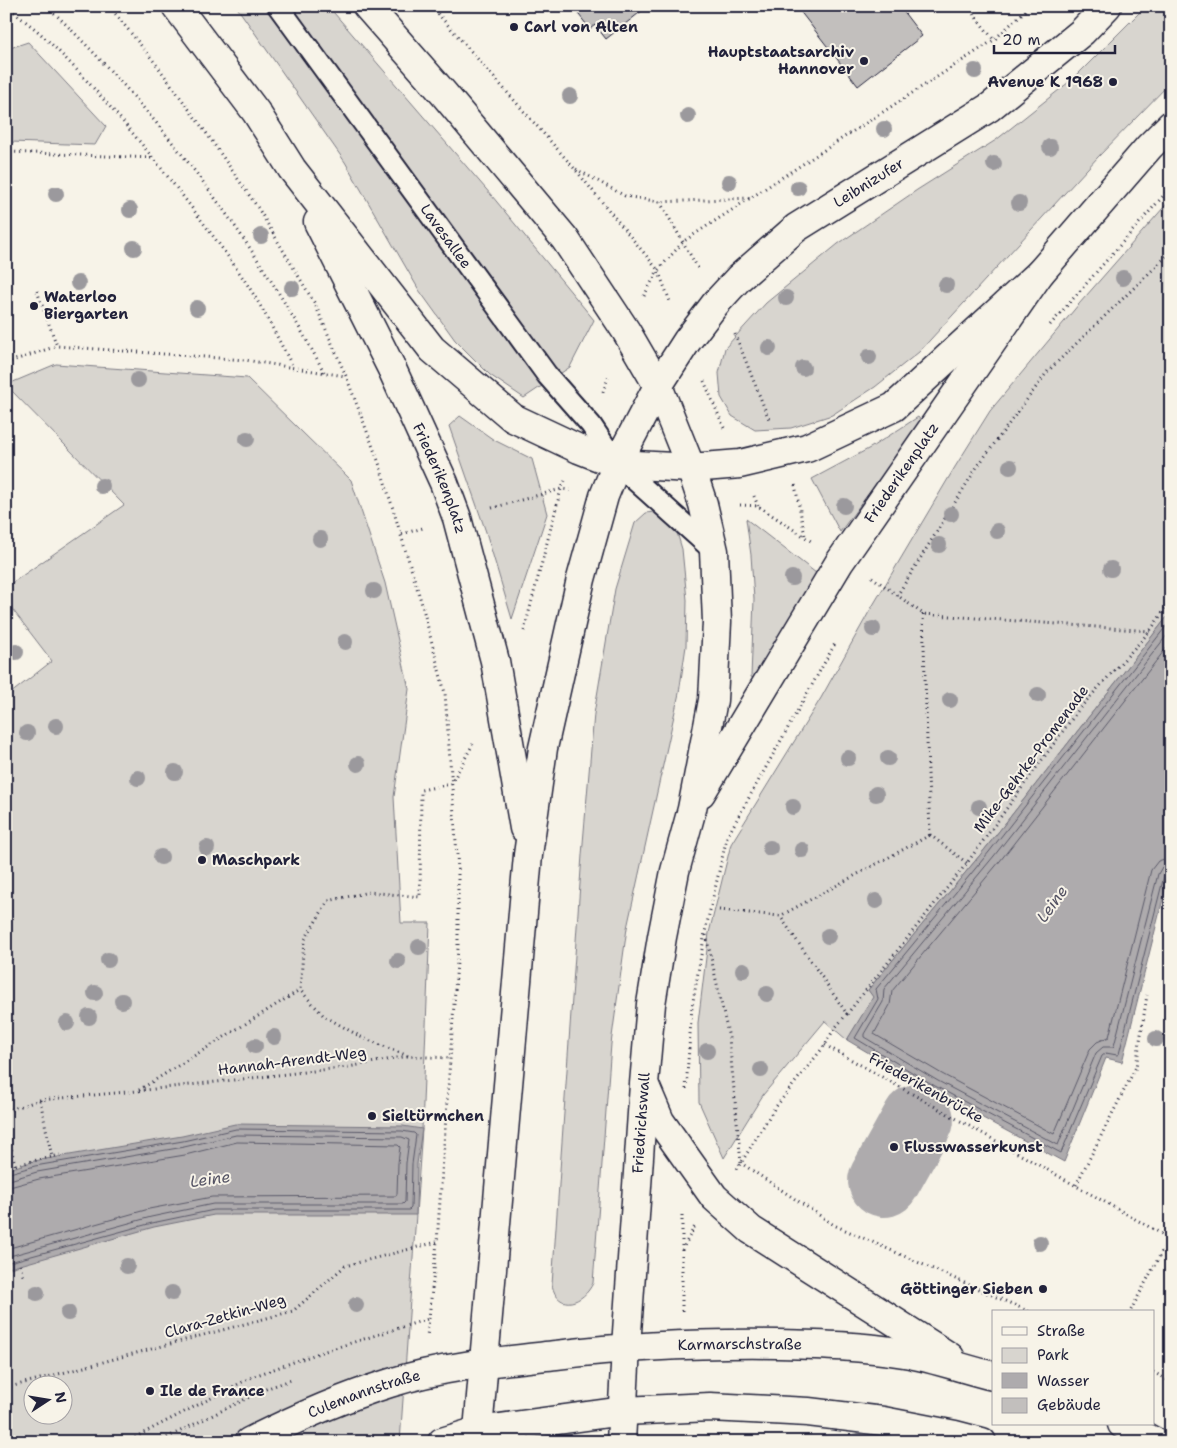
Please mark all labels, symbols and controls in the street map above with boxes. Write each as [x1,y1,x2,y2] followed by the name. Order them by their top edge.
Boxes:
[524,17,638,37] place label: Carl von Alten
[508,21,520,33] marker: Carl von Alten
[994,22,1116,54] scale bar
[1002,30,1041,50] text: 20 m
[708,42,854,79] place label: Hauptstaatsarchiv Hannover
[858,55,870,67] marker: Hauptstaatsarchiv Hannover
[988,72,1103,92] place label: Avenue K 1968
[1107,76,1119,88] marker: Avenue K 1968
[830,153,908,212] street label: Leibnizufer
[416,200,476,273] street label: Lavesallee
[44,287,128,324] place label: Waterloo Biergarten
[28,300,40,312] marker: Waterloo Biergarten
[860,419,943,527] street label: Friederikenplatz
[408,420,471,536] street label: Friederikenplatz
[969,681,1093,837] street label: Mike-Gehrke-Promenade
[212,850,300,870] place label: Maschpark
[196,854,208,866] marker: Maschpark
[1032,881,1072,927] water label: Leine
[217,1042,367,1080] street label: Hannah-Arendt-Weg
[865,1048,987,1128] street label: Friederikenbrücke
[627,1071,655,1174] street label: Friedrichswall
[382,1106,484,1126] place label: Sieltürmchen
[366,1110,378,1122] marker: Sieltürmchen
[904,1137,1043,1157] place label: Flusswasserkunst
[888,1141,900,1153] marker: Flusswasserkunst
[188,1166,232,1192] water label: Leine
[900,1279,1033,1299] place label: Göttinger Sieben
[1037,1283,1049,1295] marker: Göttinger Sieben
[162,1289,288,1343] street label: Clara-Zetkin-Weg
[992,1310,1154,1426] legend
[1037,1321,1085,1341] text: Straße
[677,1334,802,1355] street label: Karmarschstraße
[1037,1345,1069,1365] text: Park
[305,1365,422,1423] street label: Culemannstraße
[1037,1371,1090,1391] text: Wasser
[22,1376,72,1426] north arrow
[160,1381,265,1401] place label: Ile de France
[144,1385,156,1397] marker: Ile de France
[51,1390,71,1405] text: N
[1037,1395,1101,1415] text: Gebäude

